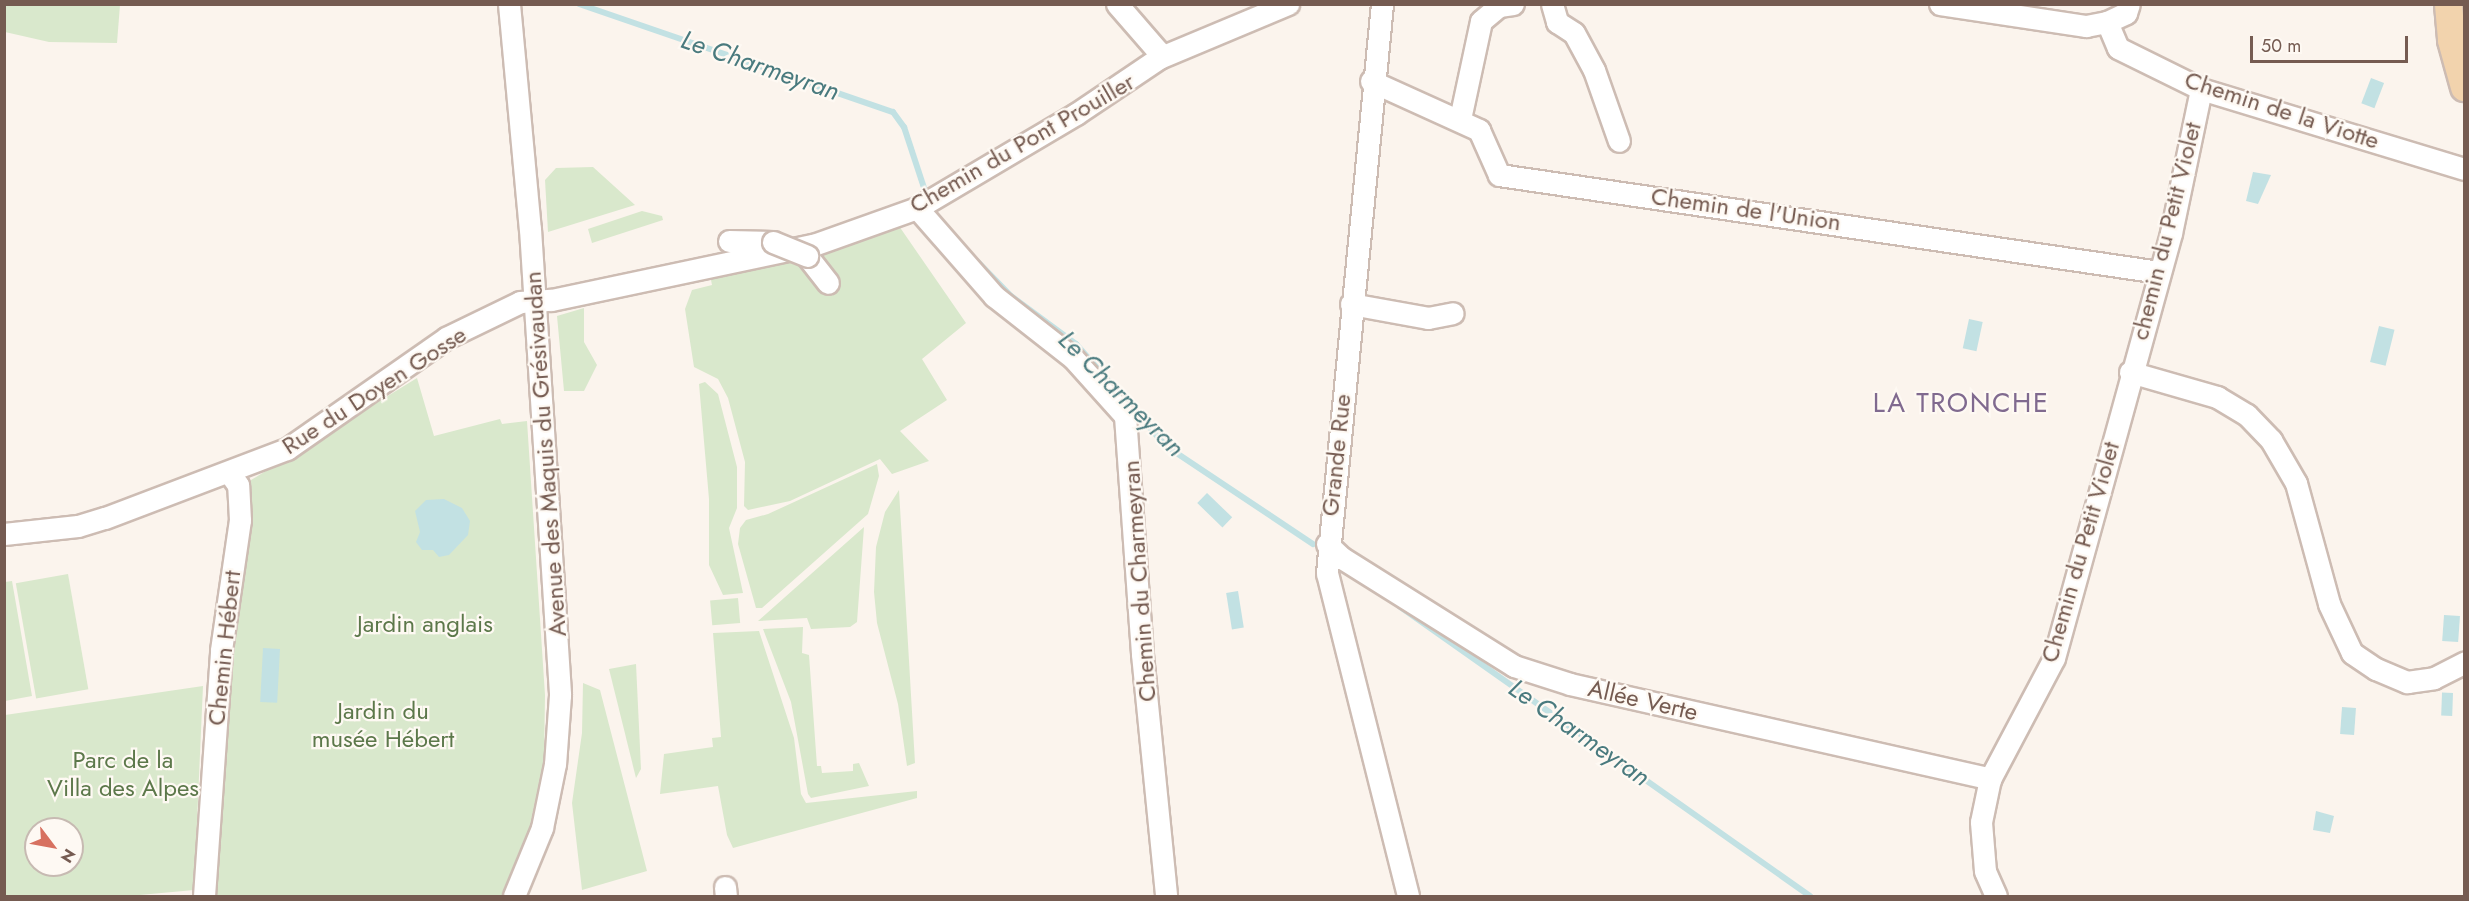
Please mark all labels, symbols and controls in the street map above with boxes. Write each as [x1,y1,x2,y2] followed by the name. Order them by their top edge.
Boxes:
[677,24,843,108] water label: Le Charmeyran
[2253,24,2410,62] scale bar
[2261,33,2301,59] text: 50 m
[2181,65,2383,155] street label: Chemin de la Viotte
[904,67,1140,219] street label: Chemin du Pont Prouiller
[2125,119,2207,343] street label: chemin du Petit Violet
[1649,181,1843,237] street label: Chemin de l'Union
[518,270,572,638] street label: Avenue des Maquis du Grésivaudan
[276,320,472,460] street label: Rue du Doyen Gosse
[1051,324,1191,464] water label: Le Charmeyran
[1873,387,2049,419] district label: LA TRONCHE
[1315,393,1357,517] street label: Grande Rue
[2035,438,2125,666] street label: Chemin du Petit Violet
[1116,459,1162,703] street label: Chemin du Charmeyran
[202,569,246,727] street label: Chemin Hébert
[357,610,493,638] park label: Jardin anglais
[1502,673,1656,793] water label: Le Charmeyran
[1585,673,1701,727] street label: Allée Verte
[312,697,454,753] park label: Jardin du musée Hébert
[47,746,199,802] park label: Parc de la Villa des Alpes
[24,817,84,877] north arrow
[55,844,81,867] text: N

